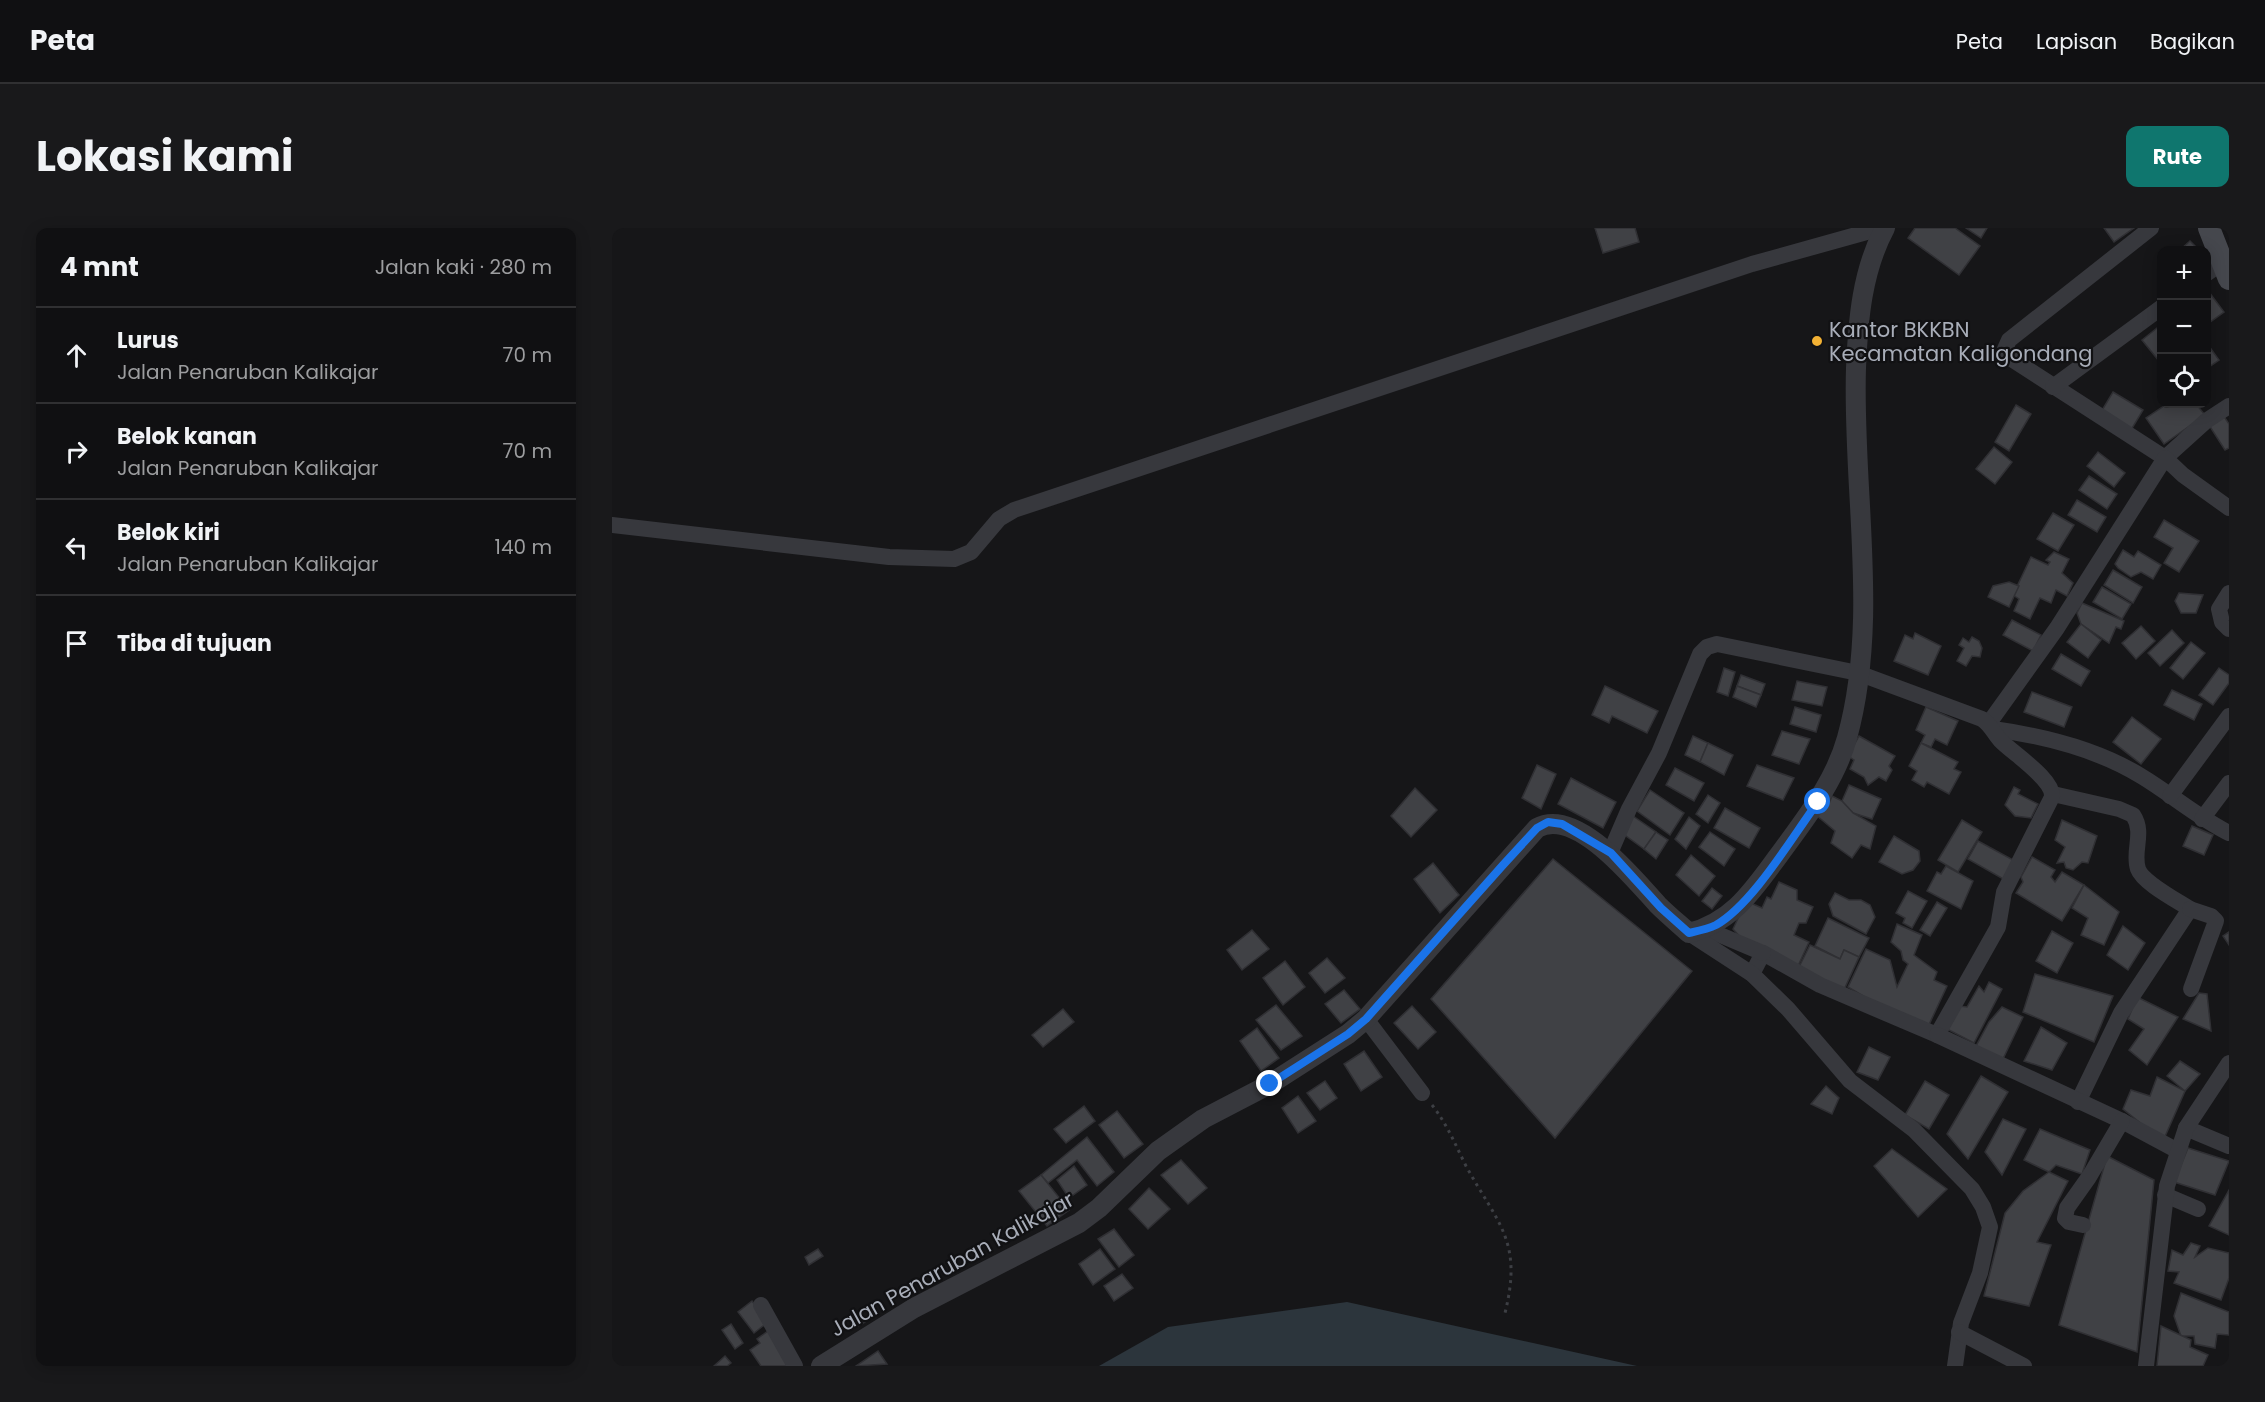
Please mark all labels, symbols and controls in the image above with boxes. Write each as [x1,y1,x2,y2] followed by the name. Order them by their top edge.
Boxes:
[30,21,95,60] text: Peta
[1956,27,2003,56] text: Peta
[2036,27,2117,56] text: Lapisan
[2150,27,2235,56] text: Bagikan
[2126,126,2229,187] button: Rute
[36,127,293,186] text: Lokasi kami
[2157,246,2211,408] map controls
[2157,246,2211,300] button: +
[60,249,139,285] text: 4 mnt
[375,253,552,281] text: Jalan kaki · 280 m
[2157,300,2211,354] button: −
[1829,315,2092,368] place label: Kantor BKKBN Kecamatan Kaligondang
[117,325,179,356] text: Lurus
[1810,334,1824,348] marker: Kantor BKKBN Kecamatan Kaligondang
[60,339,93,372] icon: ahead
[503,341,552,369] text: 70 m
[2157,354,2211,408] button: locate
[117,358,379,386] text: Jalan Penaruban Kalikajar
[117,421,257,452] text: Belok kanan
[60,435,93,468] icon: right
[503,437,552,465] text: 70 m
[117,454,379,482] text: Jalan Penaruban Kalikajar
[117,517,220,548] text: Belok kiri
[60,531,93,564] icon: left
[495,533,552,561] text: 140 m
[117,550,379,578] text: Jalan Penaruban Kalikajar
[60,627,93,660] icon: arrive
[117,628,272,659] text: Tiba di tujuan
[1804,788,1830,814] route start
[1256,1070,1282,1096] route end
[825,1185,1079,1343] street label: Jalan Penaruban Kalikajar

